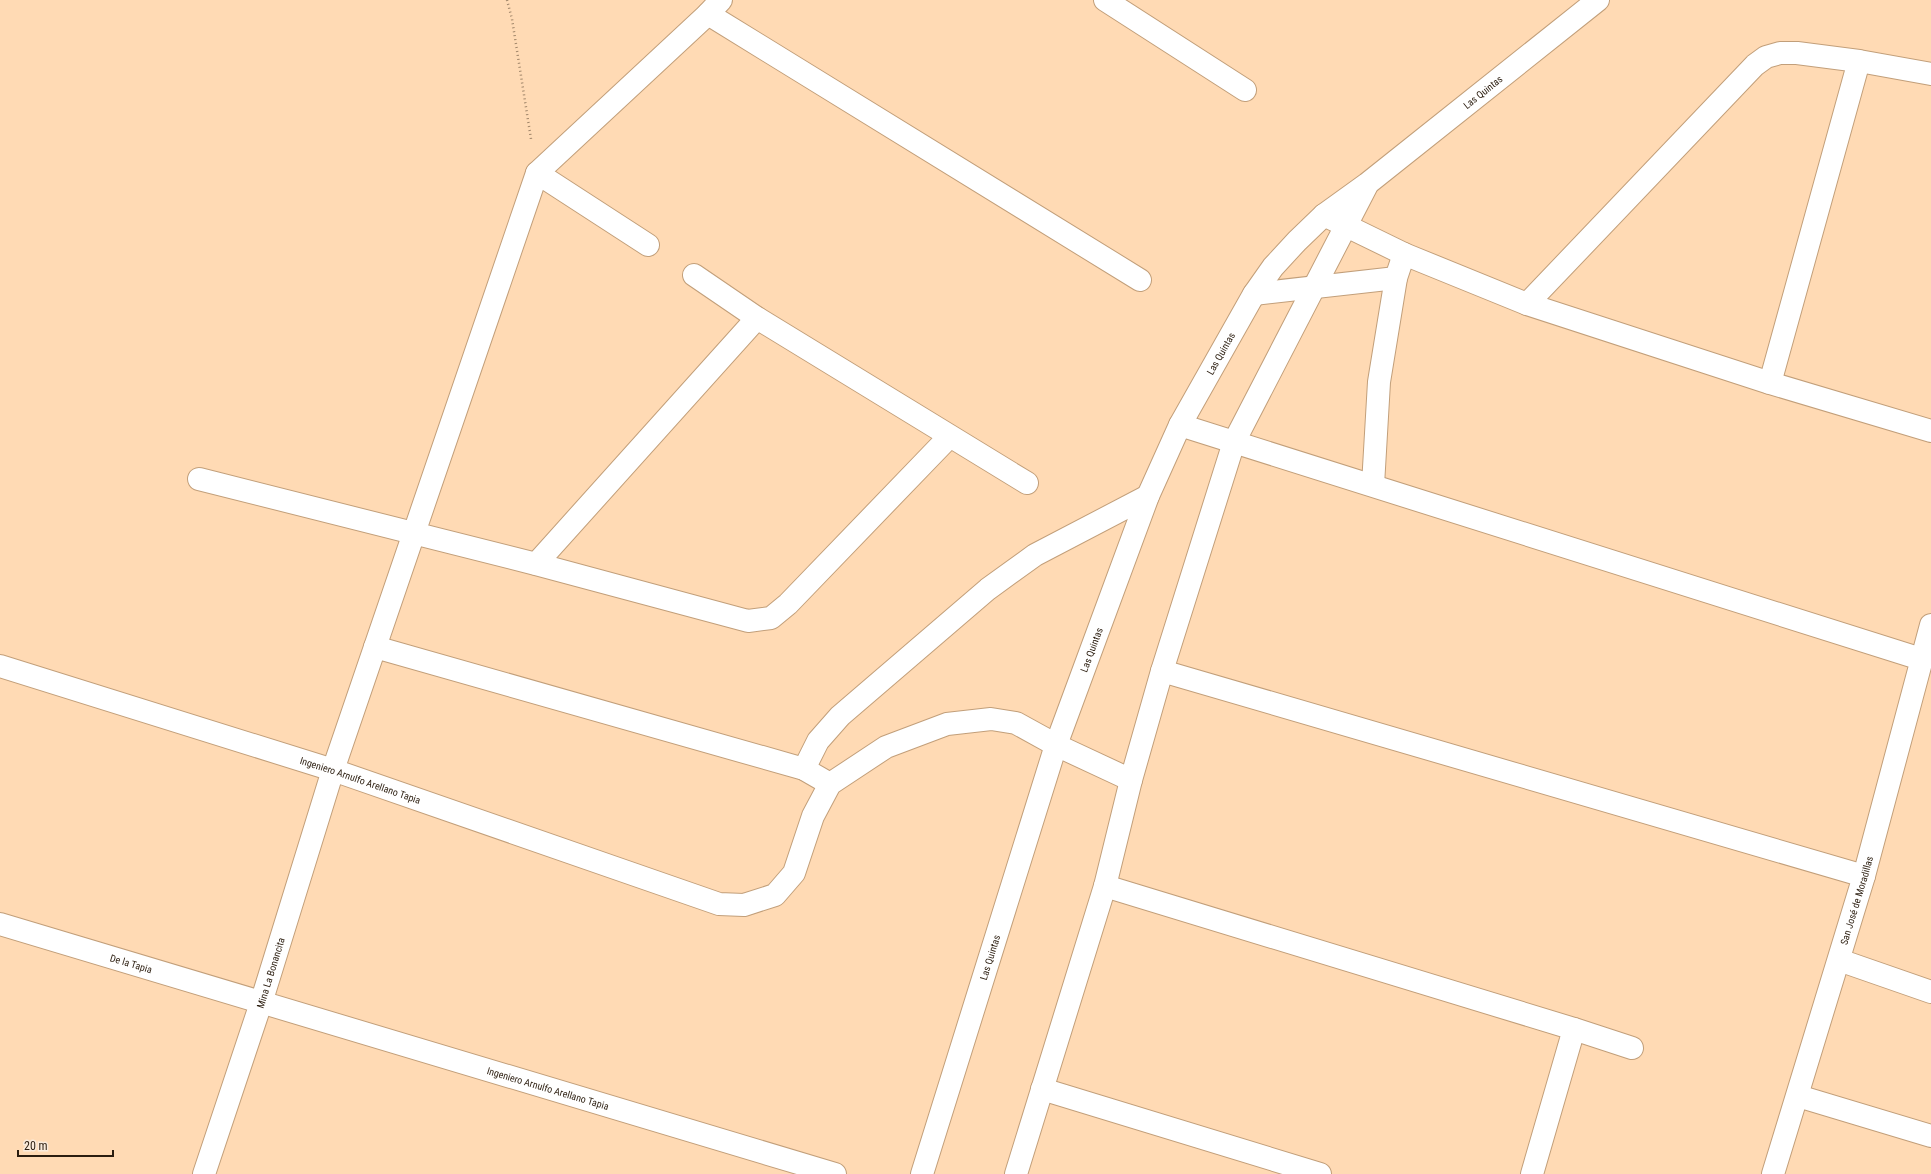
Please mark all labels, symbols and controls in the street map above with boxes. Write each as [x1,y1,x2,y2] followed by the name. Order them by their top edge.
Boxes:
[1461,73,1505,111] street label: Las Quintas
[1205,330,1237,377] street label: Las Quintas
[1078,626,1105,674] street label: Las Quintas
[299,755,422,806] street label: Ingeniero Arnulfo Arellano Tapia
[1838,855,1875,946] street label: San José de Moradillas
[978,933,1003,981] street label: Las Quintas
[255,936,287,1010] street label: Mina La Bonancita
[109,952,154,975] street label: De la Tapia
[486,1065,610,1112] street label: Ingeniero Arnulfo Arellano Tapia
[18,1132,113,1158] scale bar
[24,1139,48,1153] text: 20 m

